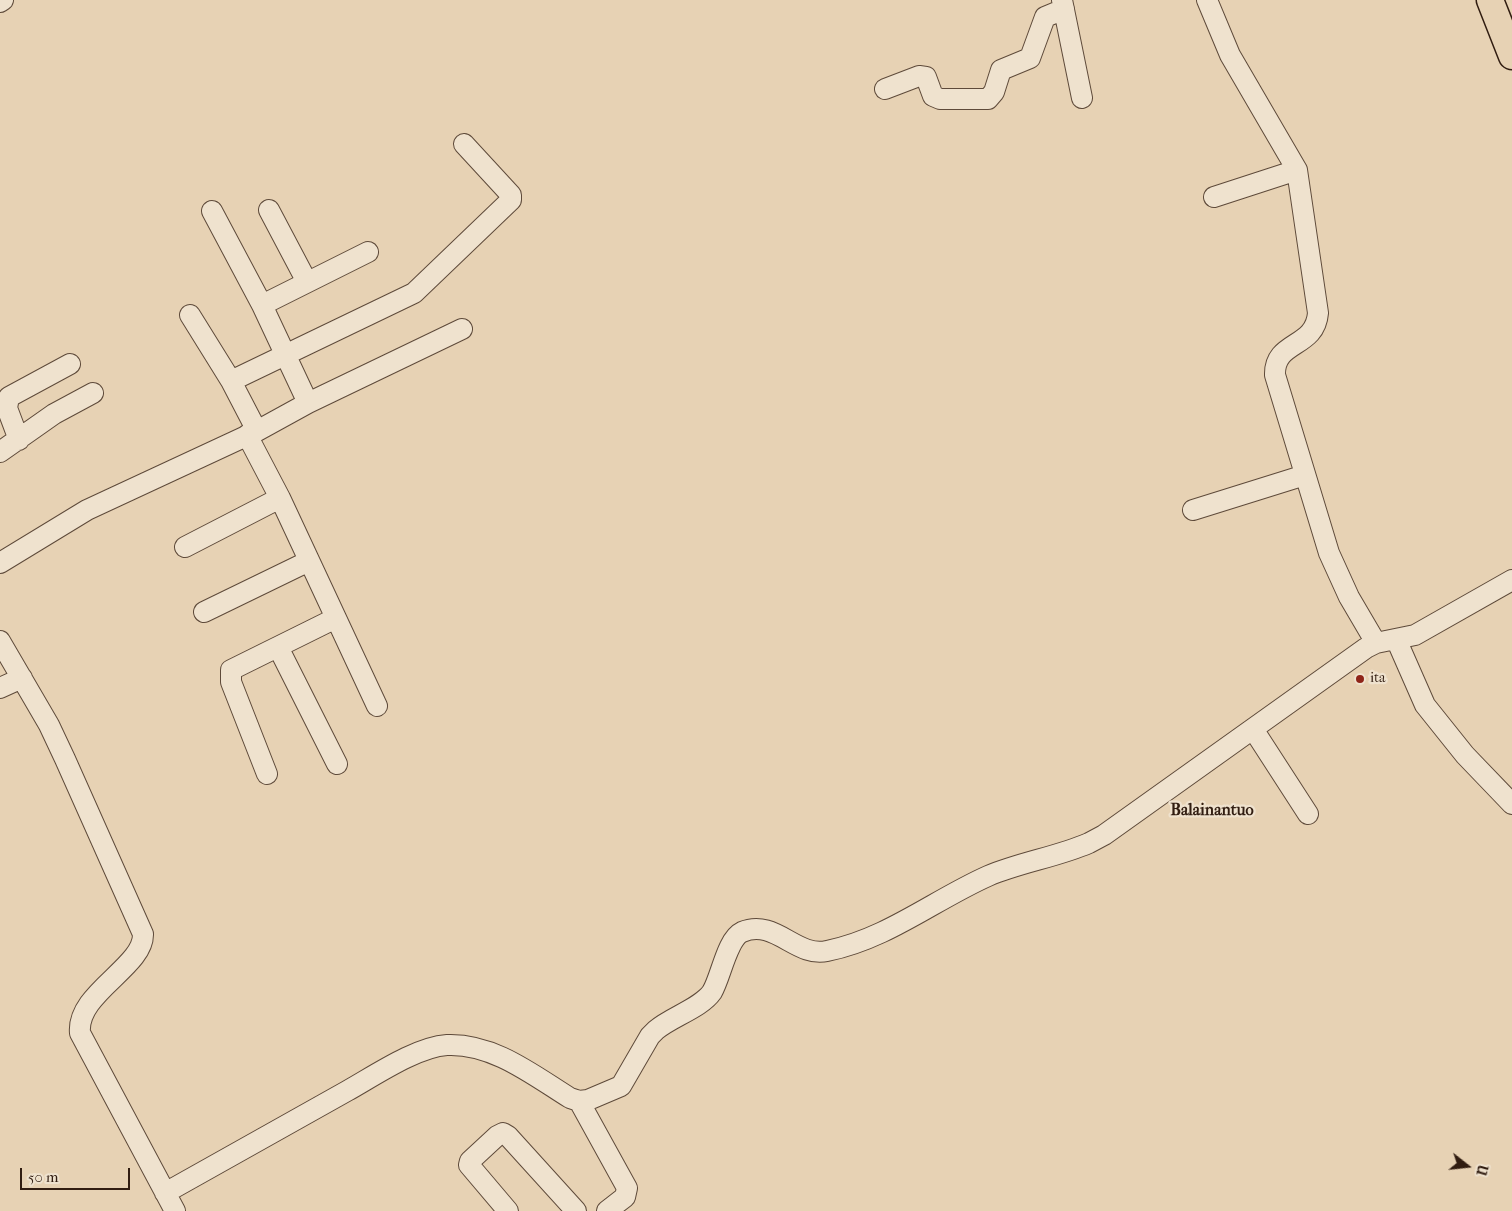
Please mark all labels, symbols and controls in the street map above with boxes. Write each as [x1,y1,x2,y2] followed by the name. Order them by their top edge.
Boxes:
[1370,671,1386,687] place label: ita
[1354,673,1366,685] marker: ita
[1170,801,1254,821] district label: Balainantuo
[1442,1141,1492,1191] north arrow
[22,1158,132,1190] scale bar
[1472,1163,1492,1178] text: U
[28,1168,58,1186] text: 50 m

